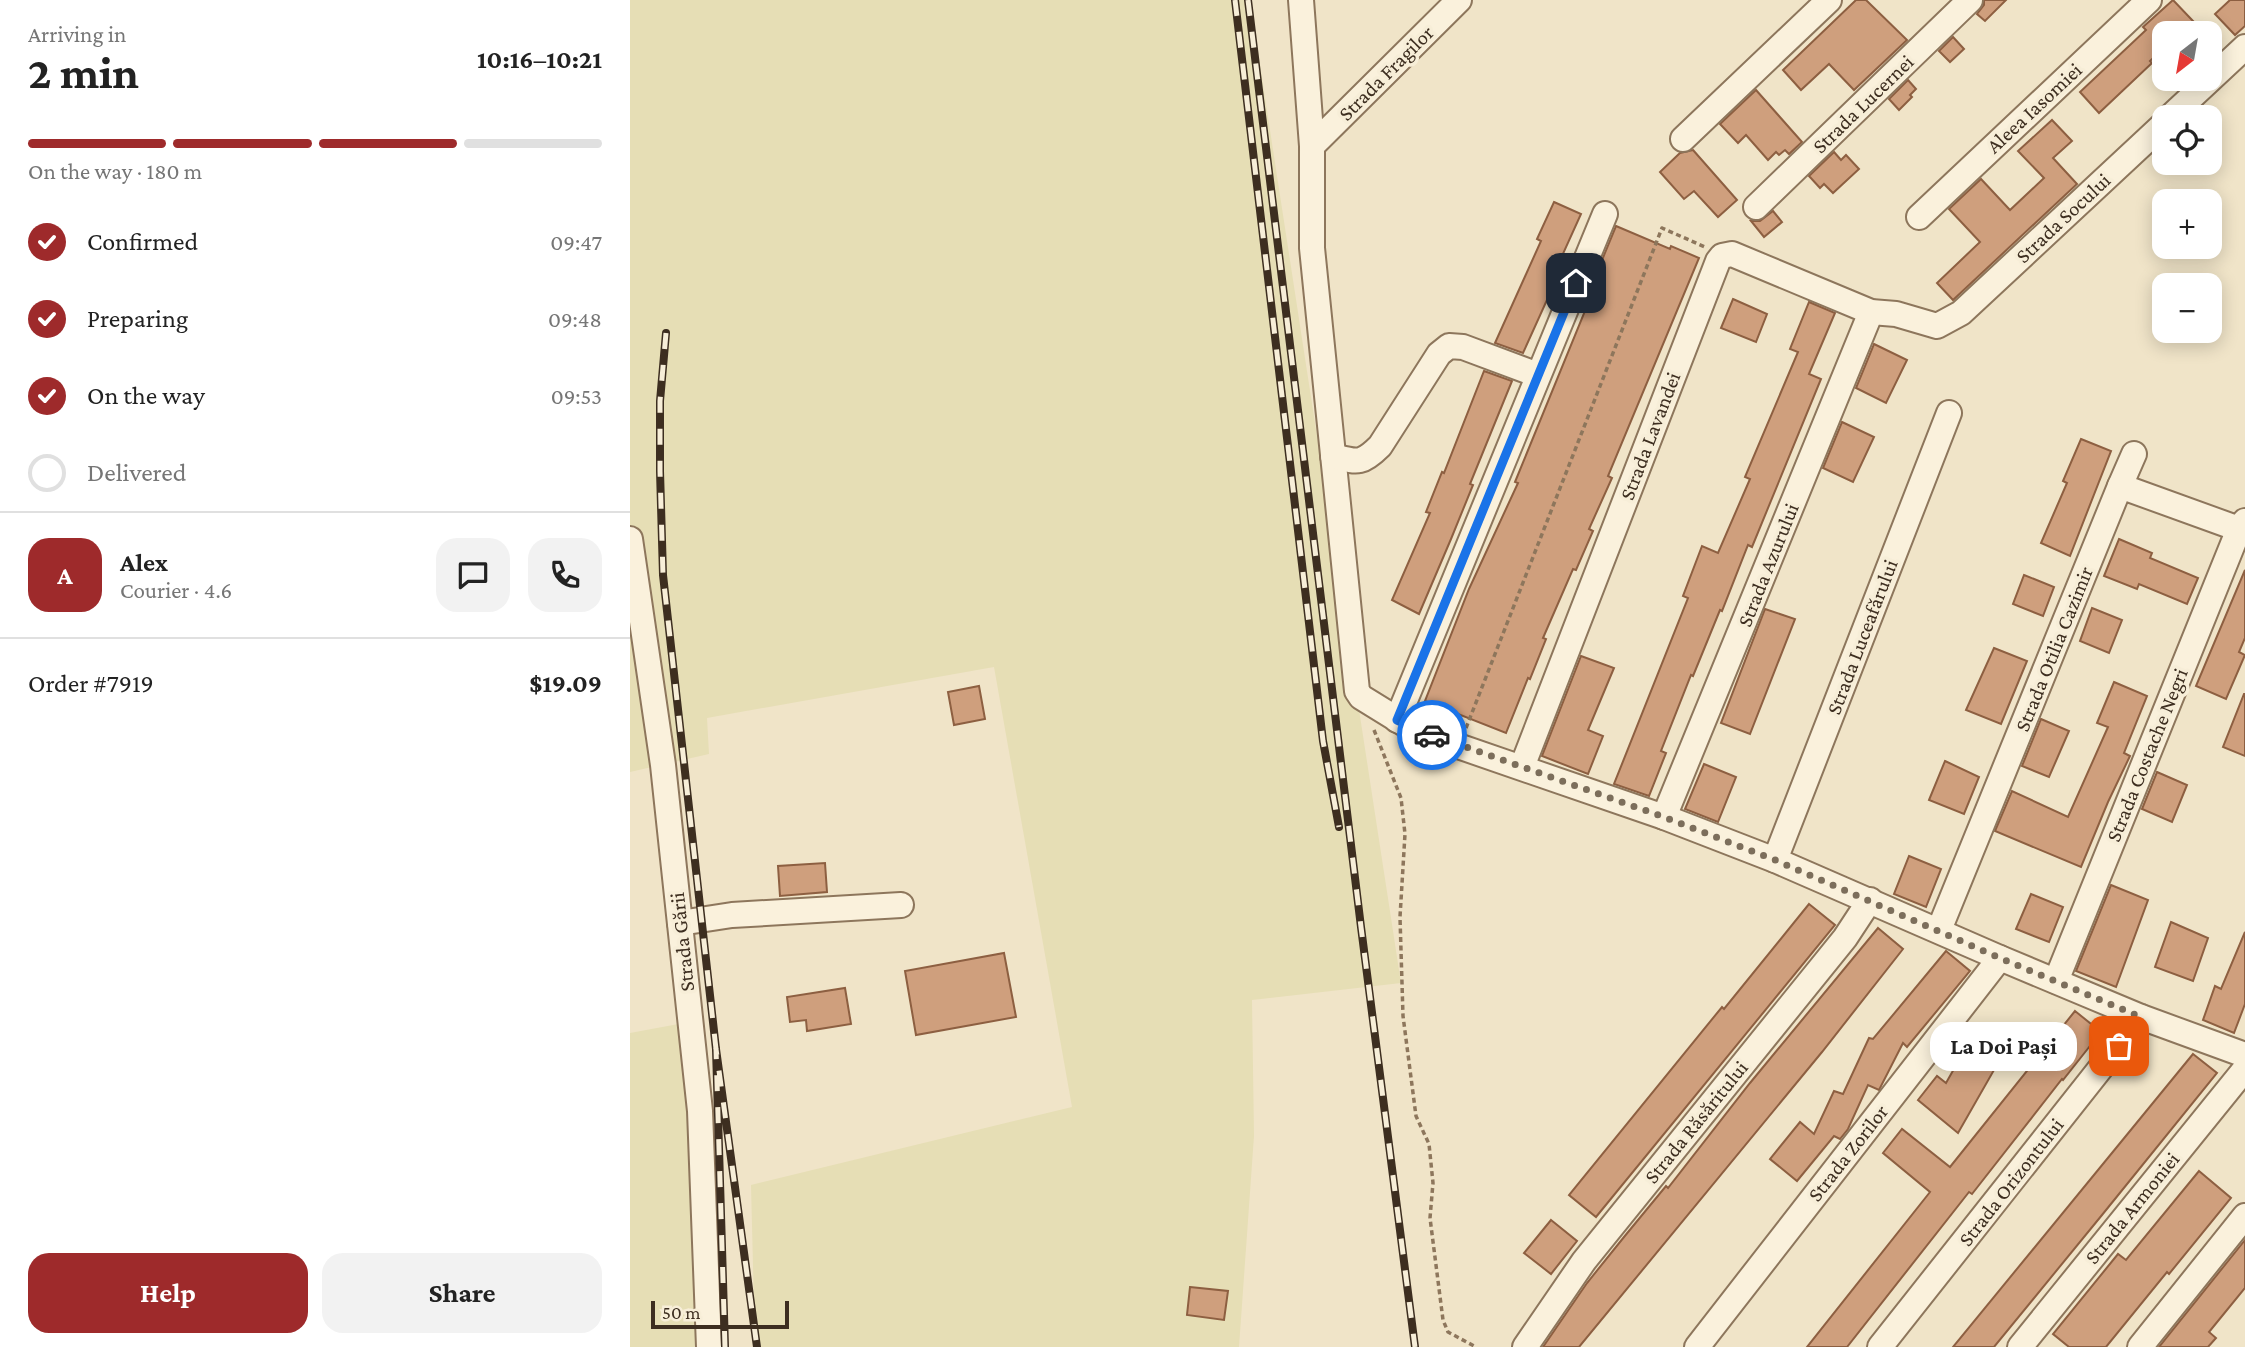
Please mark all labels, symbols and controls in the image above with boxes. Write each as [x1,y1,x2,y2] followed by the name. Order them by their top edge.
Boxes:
[1334,20,1439,125] street label: Strada Fragilor
[28,21,126,47] text: Arriving in
[2152,21,2222,91] north arrow
[2152,21,2222,343] map controls
[477,45,602,74] text: 10:16–10:21
[28,47,139,98] text: 2 min
[1808,50,1919,158] street label: Strada Lucernei
[1981,57,2087,158] street label: Aleea Iasomiei
[2152,105,2222,175] button: locate
[28,158,202,184] text: On the way · 180 m
[2011,168,2116,268] street label: Strada Socului
[2152,189,2222,259] button: +
[28,223,66,261] icon: check
[87,227,198,256] text: Confirmed
[550,229,602,255] text: 09:47
[1546,253,1606,313] pin
[1557,264,1595,302] icon: home
[2152,273,2222,343] button: −
[28,300,66,338] icon: check
[87,304,188,333] text: Preparing
[548,306,602,332] text: 09:48
[1615,368,1686,503] street label: Strada Lavandei
[28,377,66,415] icon: check
[87,381,205,410] text: On the way
[551,383,602,409] text: 09:53
[87,458,186,487] text: Delivered
[1732,499,1804,630] street label: Strada Azurului
[436,538,510,612] button: chat
[528,538,602,612] button: phone
[120,548,168,577] text: Alex
[1821,556,1903,718] street label: Strada Luceafǎrului
[57,561,73,590] text: A
[2010,563,2098,735] street label: Strada Otilia Cazimir
[120,577,232,603] text: Courier · 4.6
[2101,664,2193,845] street label: Strada Costache Negri
[28,669,154,698] text: Order #7919
[529,669,602,698] text: $19.09
[1397,700,1467,770] courier
[1413,716,1451,754] icon: car
[665,891,699,993] street label: Strada Gării
[2089,1016,2149,1076] pin
[1930,1021,2077,1070] callout: La Doi Pași
[2100,1027,2138,1065] icon: bag
[1950,1033,2057,1059] text: La Doi Pași
[1639,1056,1753,1188] street label: Strada Răsăritului
[1803,1100,1893,1206] street label: Strada Zorilor
[1953,1113,2069,1251] street label: Strada Orizontului
[2080,1147,2185,1269] street label: Strada Armoniei
[28,1253,308,1333] button: Help
[322,1253,602,1333] button: Share
[651,1298,789,1330] scale bar
[662,1302,701,1323] text: 50 m

